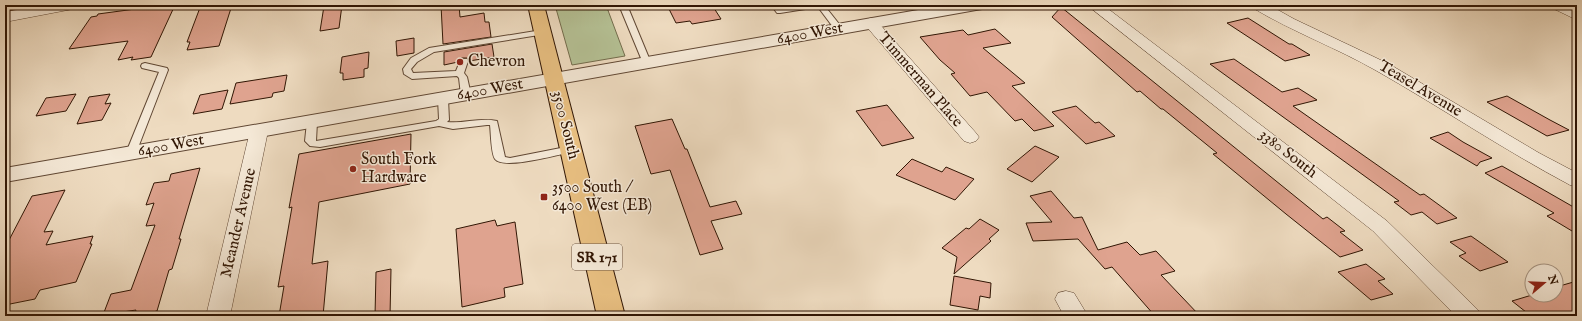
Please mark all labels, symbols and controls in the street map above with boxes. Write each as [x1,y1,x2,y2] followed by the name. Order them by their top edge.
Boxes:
[775,18,845,50] street label: 6400 West
[873,28,967,132] street label: Timmerman Place
[468,52,526,72] place label: Chevron
[1374,56,1466,122] street label: Teasel Avenue
[455,57,465,67] marker: Chevron
[455,74,525,106] street label: 6400 West
[547,89,583,162] street label: 3500 South
[1255,125,1322,183] street label: 3380 South
[136,130,206,162] street label: 6400 West
[361,150,437,188] place label: South Fork Hardware
[348,164,358,174] marker: South Fork Hardware
[217,166,261,280] street label: Meander Avenue
[552,178,652,216] place label: 3500 South / 6400 West (EB)
[539,192,549,202] marker: 3500 South / 6400 West (EB)
[572,244,622,270] road number: SR 171
[1524,263,1564,303] north arrow
[1544,272,1561,287] text: N

